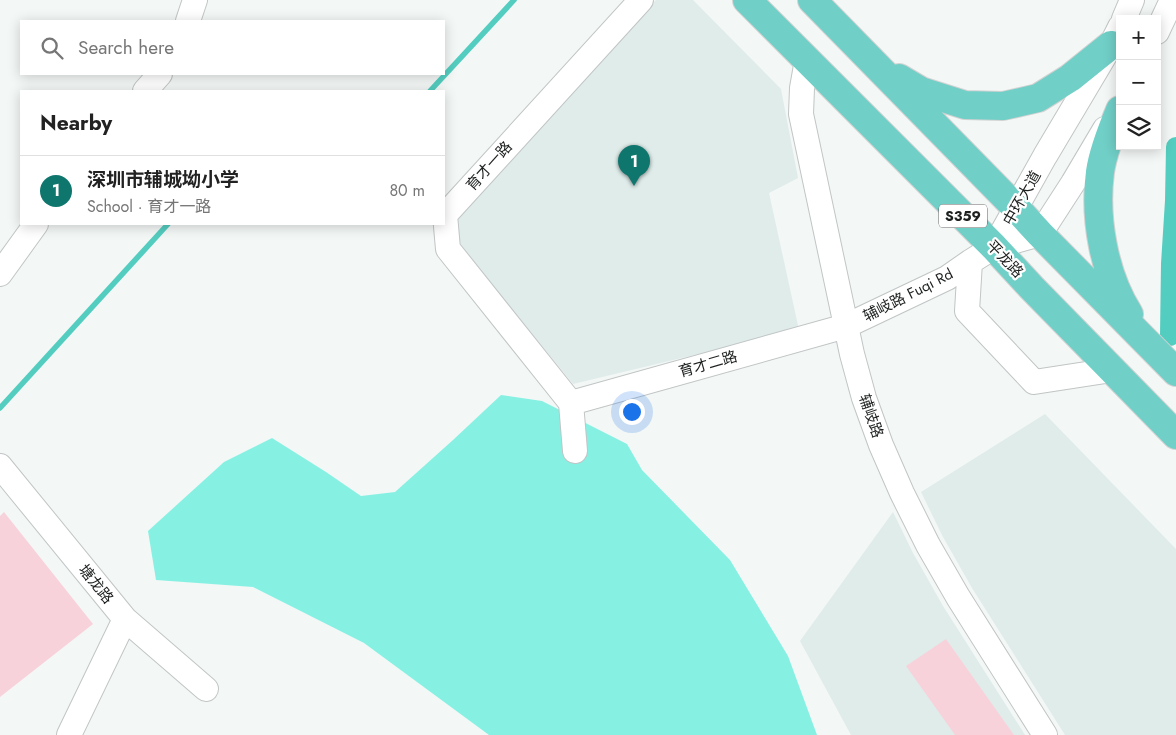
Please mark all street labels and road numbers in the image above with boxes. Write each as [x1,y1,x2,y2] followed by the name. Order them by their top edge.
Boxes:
[461,136,517,196] street label: 育才一路
[997,167,1047,229] street label: 中环大道
[939,205,987,228] road number: S359
[981,235,1029,283] street label: 平龙路
[859,263,957,327] street label: 辅岐路 Fuqi Rd
[676,345,740,383] street label: 育才二路
[853,391,889,441] street label: 辅岐路
[73,560,119,608] street label: 塘龙路

